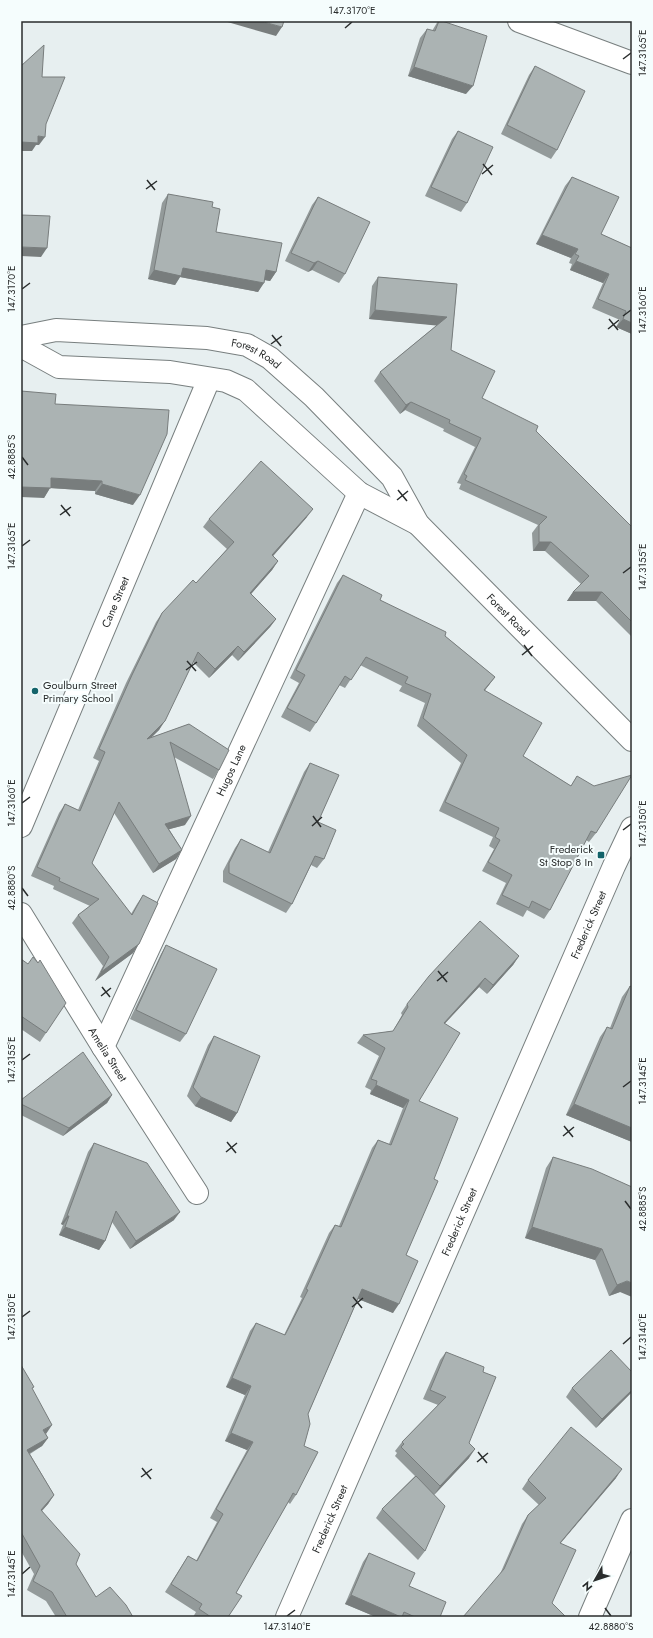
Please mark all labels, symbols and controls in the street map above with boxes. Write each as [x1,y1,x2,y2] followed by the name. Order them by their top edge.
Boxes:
[328,3,376,18] text: 147.3170°E
[635,29,650,77] text: 147.3165°E
[4,265,19,313] text: 147.3170°E
[635,286,650,334] text: 147.3160°E
[230,334,285,372] street label: Forest Road
[4,434,19,479] text: 42.8885°S
[4,522,19,570] text: 147.3165°E
[635,543,650,591] text: 147.3155°E
[97,574,133,630] street label: Cane Street
[483,590,533,640] street label: Forest Road
[43,677,117,706] place label: Goulburn Street Primary School
[30,686,40,696] marker: Goulburn Street Primary School
[212,741,250,799] street label: Hugos Lane
[4,779,19,827] text: 147.3160°E
[635,800,650,848] text: 147.3150°E
[539,841,593,870] place label: Frederick St Stop 8 In
[596,850,606,860] marker: Frederick St Stop 8 In
[4,865,19,911] text: 42.8880°S
[567,888,610,961] street label: Frederick Street
[85,1024,131,1085] street label: Amelia Street
[4,1036,19,1084] text: 147.3155°E
[635,1057,650,1105] text: 147.3145°E
[437,1185,481,1258] street label: Frederick Street
[635,1186,650,1231] text: 42.8885°S
[4,1293,19,1341] text: 147.3150°E
[635,1313,650,1361] text: 147.3140°E
[308,1482,352,1555] street label: Frederick Street
[4,1550,19,1598] text: 147.3145°E
[575,1560,615,1600] north arrow
[578,1578,596,1595] text: N
[263,1619,311,1634] text: 147.3140°E
[588,1619,634,1634] text: 42.8880°S

